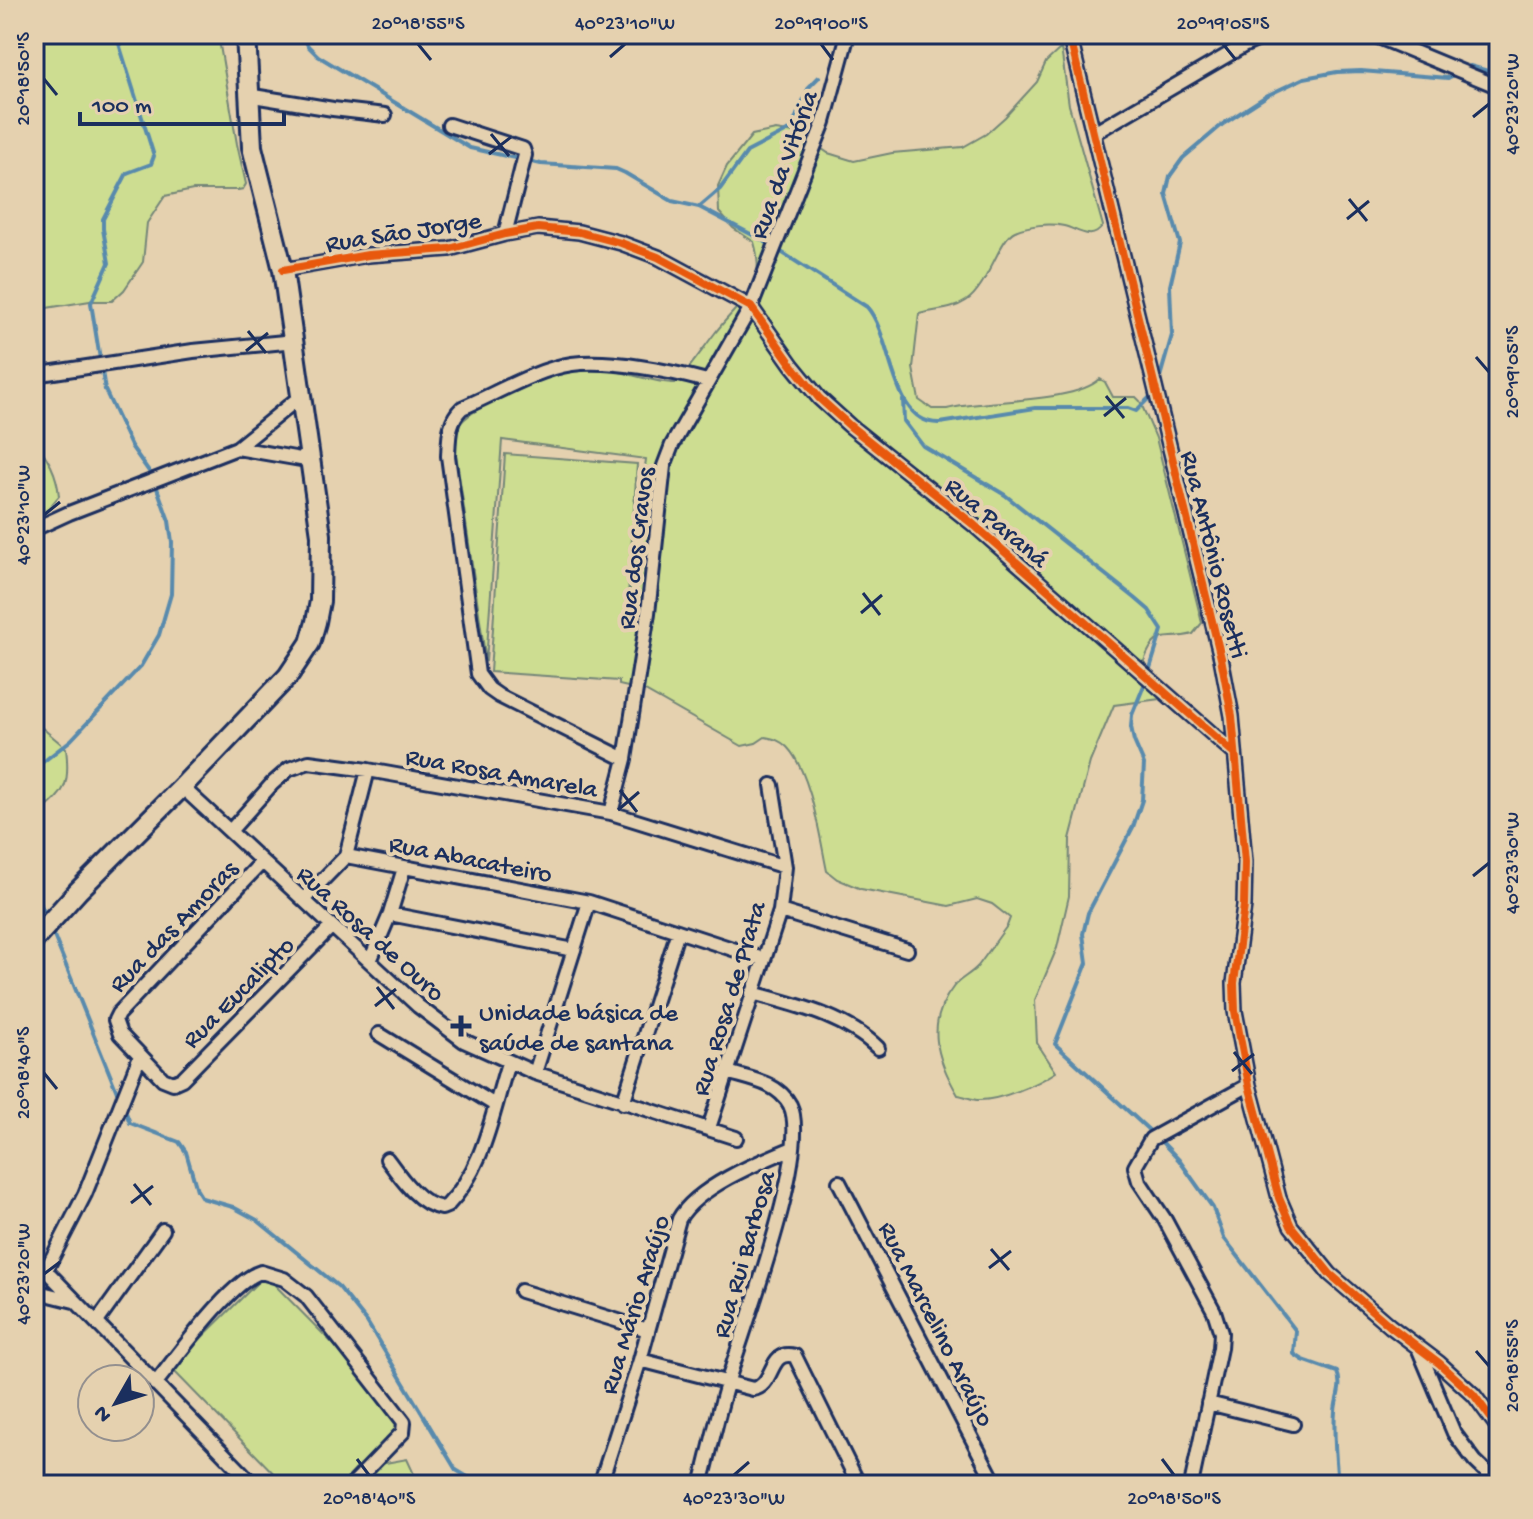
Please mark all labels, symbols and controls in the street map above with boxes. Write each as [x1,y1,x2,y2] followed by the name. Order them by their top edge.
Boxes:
[372,14,465,37] text: 20°18'55"S
[575,14,675,37] text: 40°23'10"W
[774,14,869,37] text: 20°19'00"S
[1177,14,1270,37] text: 20°19'05"S
[14,31,37,126] text: 20°18'50"S
[1503,53,1526,155] text: 40°23'20"W
[80,76,284,126] scale bar
[745,86,828,244] street label: Rua da Vitória
[91,93,152,122] text: 100 m
[324,207,484,262] street label: Rua São Jorge
[1503,325,1526,418] text: 20°19'05"S
[1171,448,1252,662] street label: Rua Antônio Rosetti
[613,464,664,631] street label: Rua dos Cravos
[14,465,37,565] text: 40°23'10"W
[937,472,1054,578] street label: Rua Paraná
[403,743,601,808] street label: Rua Rosa Amarela
[1503,812,1526,914] text: 40°23'30"W
[386,830,554,892] street label: Rua Abacateiro
[104,854,247,1001] street label: Rua das Amoras
[288,861,450,1010] street label: Rua Rosa de Ouro
[687,897,776,1100] street label: Rua Rosa de Prata
[177,931,303,1057] street label: Rua Eucalipto
[479,1000,679,1061] place label: Unidade básica de saúde de santana
[450,1015,472,1037] marker: Unidade básica de saúde de santana
[14,1026,37,1119] text: 20°18'40"S
[708,1167,785,1342] street label: Rua Rui Barbosa
[595,1212,679,1399] street label: Rua Mário Araújo
[869,1217,999,1433] street label: Rua Marcelino Araújo
[14,1223,37,1325] text: 40°23'20"W
[1503,1319,1526,1412] text: 20°18'55"S
[76,1363,156,1443] north arrow
[89,1399,118,1427] text: N
[323,1489,416,1512] text: 20°18'40"S
[683,1489,785,1512] text: 40°23'30"W
[1127,1489,1222,1512] text: 20°18'50"S

